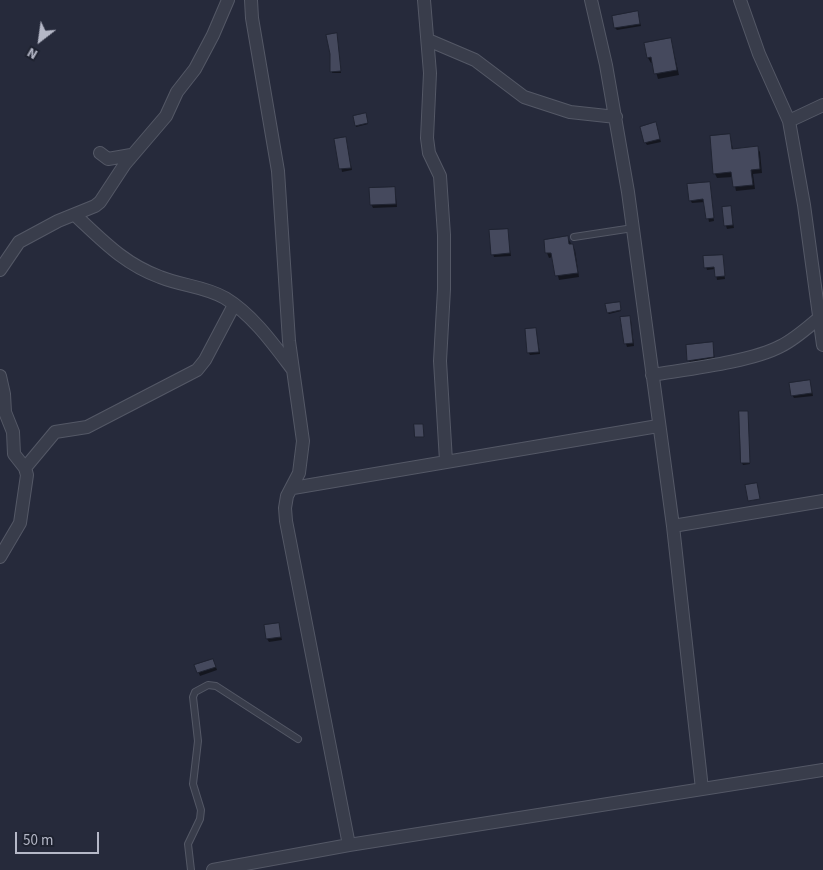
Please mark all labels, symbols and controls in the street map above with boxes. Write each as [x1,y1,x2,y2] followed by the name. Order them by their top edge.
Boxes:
[15,15,65,65] north arrow
[23,42,42,64] text: N
[18,822,101,854] scale bar
[23,830,53,851] text: 50 m

